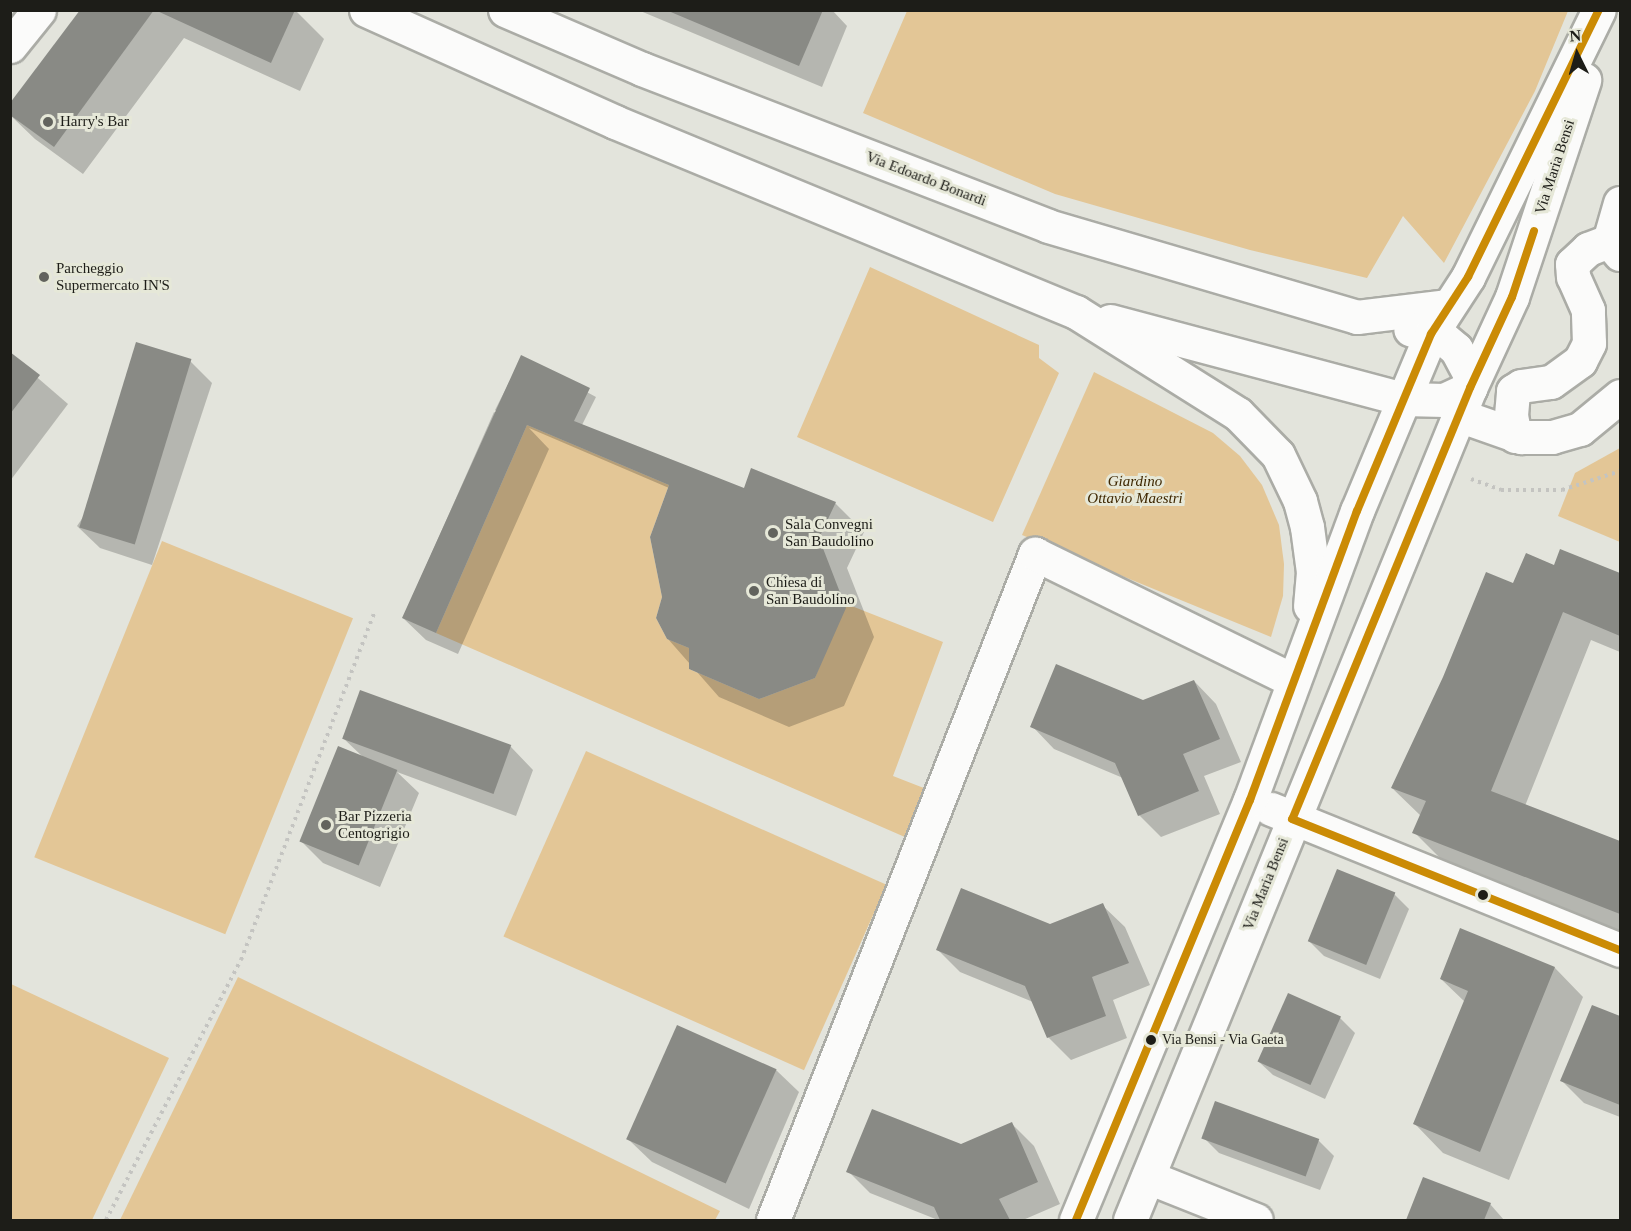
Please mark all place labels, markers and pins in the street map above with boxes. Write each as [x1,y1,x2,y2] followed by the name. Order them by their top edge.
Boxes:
[60,113,129,131] place label: Harry's Bar
[41,115,55,129] marker: Harry's Bar
[56,259,170,294] place label: Parcheggio Supermercato IN'S
[37,270,51,284] marker: Parcheggio Supermercato IN'S
[785,515,874,550] place label: Sala Convegni San Baudolino
[766,526,780,540] marker: Sala Convegni San Baudolino
[766,573,855,608] place label: Chiesa di San Baudolino
[747,584,761,598] marker: Chiesa di San Baudolino
[338,807,412,842] place label: Bar Pizzeria Centogrigio
[319,818,333,832] marker: Bar Pizzeria Centogrigio
[1477,889,1489,901] unlabelled marker
[1162,1032,1284,1048] place label: Via Bensi - Via Gaeta
[1145,1034,1157,1046] marker: Via Bensi - Via Gaeta

